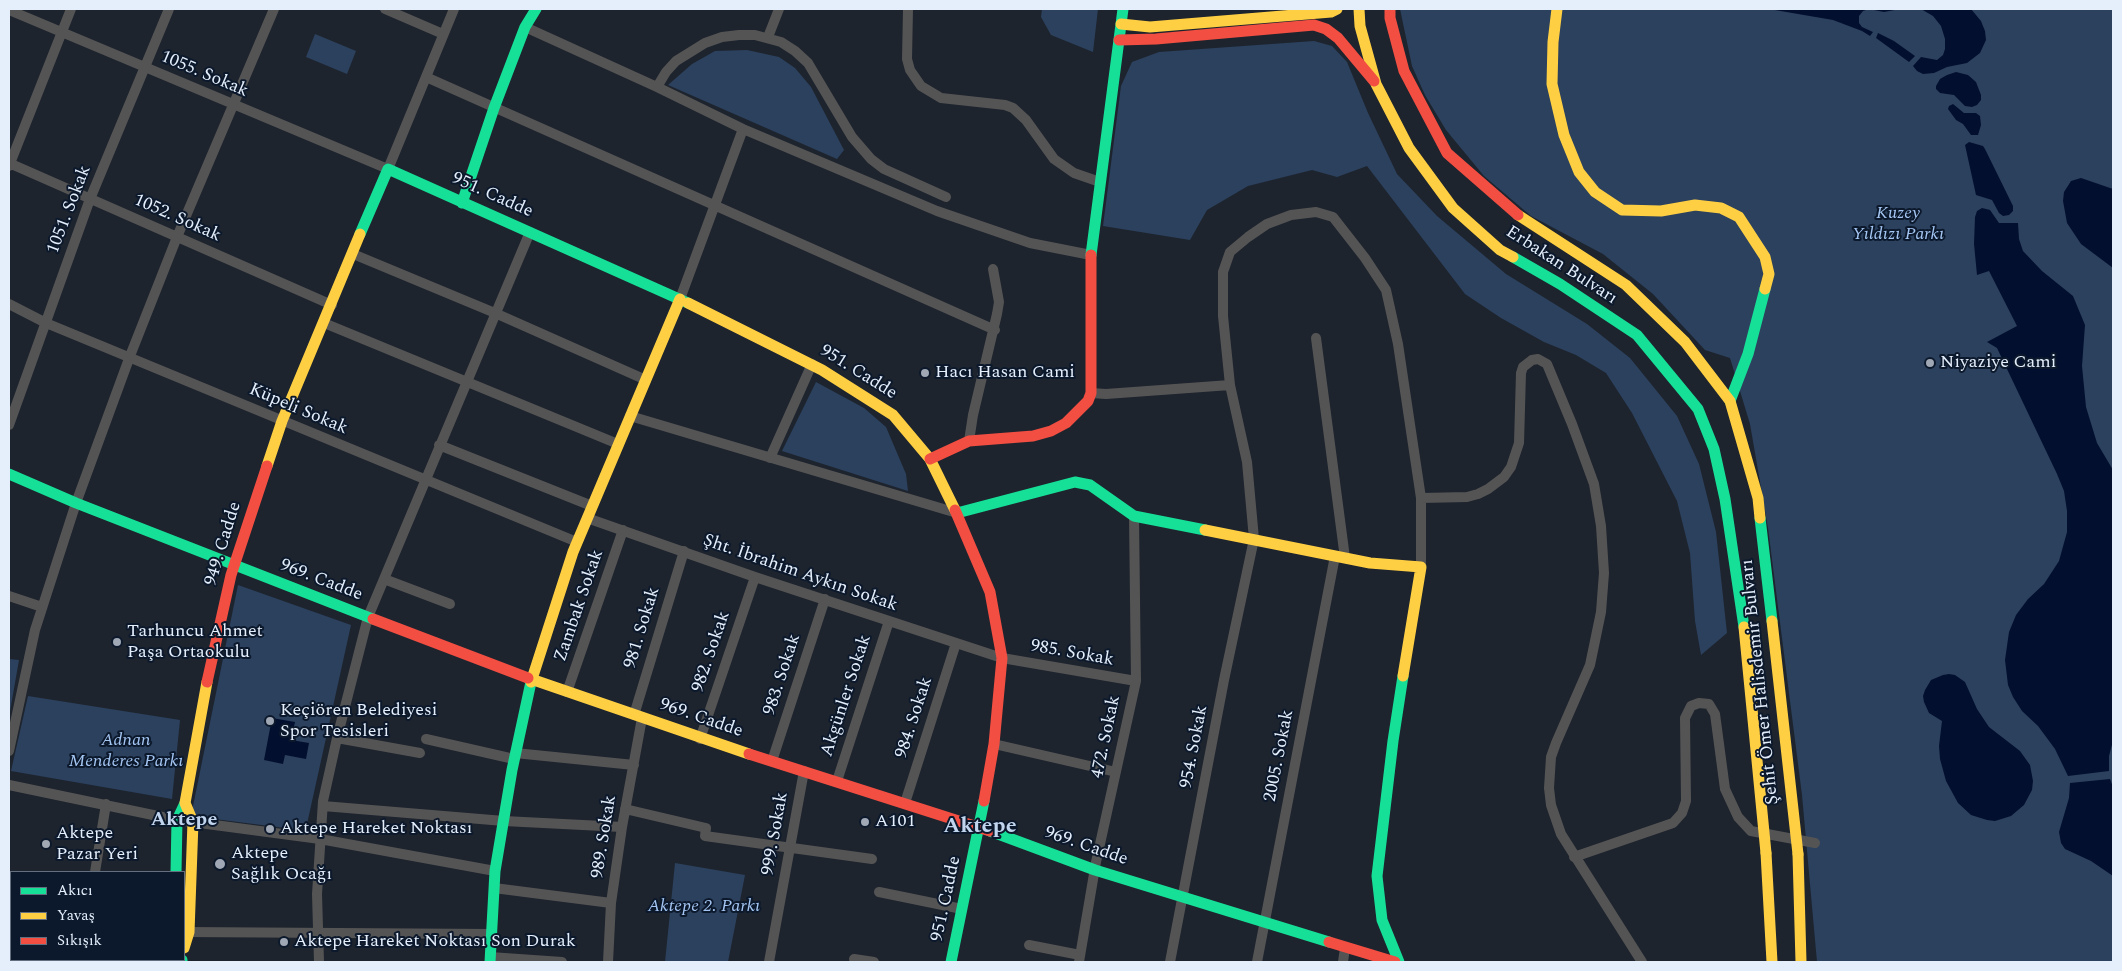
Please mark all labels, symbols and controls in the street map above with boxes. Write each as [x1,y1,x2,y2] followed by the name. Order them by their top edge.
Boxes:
[157,47,251,103] street label: 1055. Sokak
[43,163,97,257] street label: 1051. Sokak
[448,169,536,223] street label: 951. Cadde
[130,190,224,248] street label: 1052. Sokak
[1852,203,1944,245] park label: Kuzey Yıldızı Parkı
[1501,222,1621,310] street label: Erbakan Bulvarı
[816,341,900,405] street label: 951. Cadde
[1940,352,2056,374] place label: Niyaziye Cami
[1924,357,1936,369] marker: Niyaziye Cami
[935,362,1075,384] place label: Hacı Hasan Cami
[919,367,931,379] marker: Hacı Hasan Cami
[245,380,351,440] street label: Küpeli Sokak
[201,499,247,589] street label: 949. Cadde
[700,531,900,617] street label: Şht. İbrahim Aykın Sokak
[551,547,609,665] street label: Zambak Sokak
[277,555,365,607] street label: 969. Cadde
[1737,558,1785,806] street label: Şehit Ömer Halisdemir Bulvarı
[620,585,666,671] street label: 981. Sokak
[688,609,736,695] street label: 982. Sokak
[127,621,263,664] place label: Tarhuncu Ahmet Paşa Ortaokulu
[760,632,806,718] street label: 983. Sokak
[817,632,877,760] street label: Akgünler Sokak
[111,636,123,648] marker: Tarhuncu Ahmet Paşa Ortaokulu
[1029,636,1115,672] street label: 985. Sokak
[892,675,938,761] street label: 984. Sokak
[1088,694,1126,780] street label: 472. Sokak
[656,695,746,743] street label: 969. Cadde
[280,700,437,742] place label: Keçiören Belediyesi Spor Tesisleri
[1176,704,1214,790] street label: 954. Sokak
[1261,708,1299,804] street label: 2005. Sokak
[264,715,276,727] marker: Keçiören Belediyesi Spor Tesisleri
[69,730,183,772] park label: Adnan Menderes Parkı
[758,791,794,877] street label: 999. Sokak
[588,794,622,880] street label: 989. Sokak
[151,809,217,833] district label: Aktepe
[875,811,915,833] place label: A101
[943,815,1017,841] district label: Aktepe
[859,816,871,828] marker: A101
[280,818,472,840] place label: Aktepe Hareket Noktası
[56,823,138,866] place label: Aktepe Pazar Yeri
[264,823,276,835] marker: Aktepe Hareket Noktası
[1041,823,1131,871] street label: 969. Cadde
[40,838,52,850] marker: Aktepe Pazar Yeri
[231,843,332,886] place label: Aktepe Sağlık Ocağı
[927,854,967,944] street label: 951. Cadde
[213,857,227,871] marker: Aktepe Sağlık Ocağı
[10,871,185,961] legend
[57,879,93,902] text: Akıcı
[648,896,760,918] park label: Aktepe 2. Parkı
[57,904,95,927] text: Yavaş
[57,929,102,952] text: Sıkışık
[294,931,576,953] place label: Aktepe Hareket Noktası Son Durak
[278,936,290,948] marker: Aktepe Hareket Noktası Son Durak

